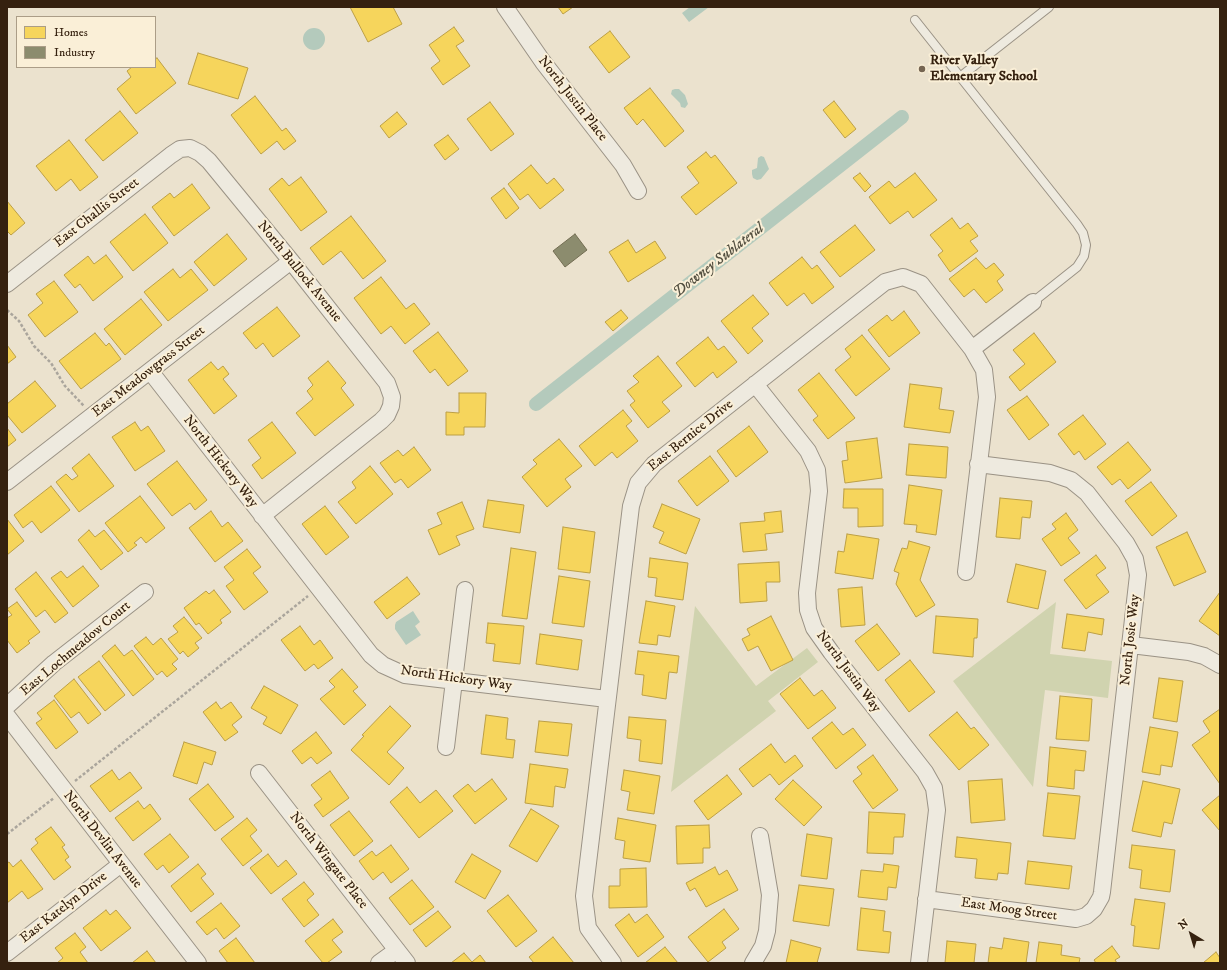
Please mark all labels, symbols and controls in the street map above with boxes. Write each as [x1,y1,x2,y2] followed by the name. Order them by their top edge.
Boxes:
[16,16,156,68] legend
[54,25,88,40] text: Homes
[54,45,95,60] text: Industry
[534,53,610,145] street label: North Justin Place
[930,53,1037,86] place label: River Valley Elementary School
[917,64,927,74] marker: River Valley Elementary School
[51,175,143,251] street label: East Challis Street
[253,218,345,326] street label: North Bullock Avenue
[670,220,768,302] water label: Downey Sublateral
[89,323,209,421] street label: East Meadowgrass Street
[645,396,737,476] street label: East Bernice Drive
[179,413,261,511] street label: North Hickory Way
[1118,594,1144,686] street label: North Josie Way
[17,598,135,700] street label: East Lochmeadow Court
[812,628,884,716] street label: North Justin Way
[399,663,513,695] street label: North Hickory Way
[59,788,145,892] street label: North Devlin Avenue
[285,809,371,913] street label: North Wingate Place
[17,869,111,947] street label: East Katelyn Drive
[960,895,1058,925] street label: East Moog Street
[1171,914,1211,954] north arrow
[1176,916,1191,933] text: N

